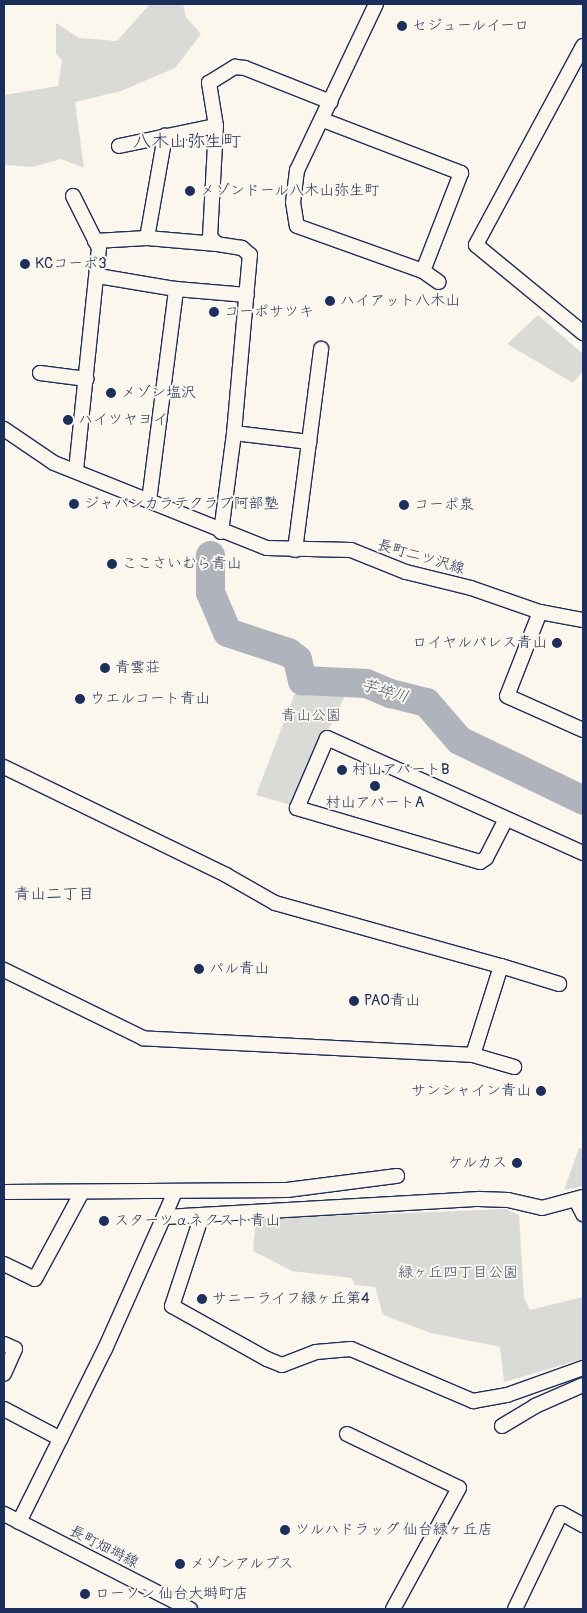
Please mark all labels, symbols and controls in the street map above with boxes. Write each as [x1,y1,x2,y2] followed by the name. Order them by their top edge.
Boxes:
[412,17,531,35] place label: セジュールイーロ
[396,20,408,32] marker: セジュールイーロ
[133,131,241,153] district label: 八木山弥生町
[200,182,380,200] place label: メゾンドール八木山弥生町
[184,185,196,197] marker: メゾンドール八木山弥生町
[35,255,107,273] place label: KCコーポ3
[19,258,31,270] marker: KCコーポ3
[340,292,460,310] place label: ハイアット八木山
[324,295,336,307] marker: ハイアット八木山
[224,303,314,321] place label: コーポサツキ
[208,306,220,318] marker: コーポサツキ
[121,384,196,402] place label: メゾン塩沢
[105,387,117,399] marker: メゾン塩沢
[78,411,168,429] place label: ハイツヤヨイ
[62,414,74,426] marker: ハイツヤヨイ
[84,495,279,513] place label: ジャパンカラテクラブ阿部塾
[414,496,474,514] place label: コーポ泉
[68,498,80,510] marker: ジャパンカラテクラブ阿部塾
[398,499,410,511] marker: コーポ泉
[375,536,467,578] street label: 長町二ツ沢線
[122,555,242,573] place label: ここさいむら青山
[106,558,118,570] marker: ここさいむら青山
[412,634,547,652] place label: ロイヤルパレス青山
[551,637,563,649] marker: ロイヤルパレス青山
[115,659,160,677] place label: 青雲荘
[99,662,111,674] marker: 青雲荘
[359,675,411,707] water label: 芋埣川
[90,690,210,708] place label: ウエルコート青山
[74,693,86,705] marker: ウエルコート青山
[281,707,341,725] park label: 青山公園
[352,761,450,779] place label: 村山アパートB
[336,764,348,776] marker: 村山アパートB
[369,780,381,792] marker: 村山アパートA
[325,794,425,812] place label: 村山アパートA
[14,884,94,904] district label: 青山二丁目
[209,960,269,978] place label: パル青山
[193,963,205,975] marker: パル青山
[364,992,420,1010] place label: PAO青山
[348,995,360,1007] marker: PAO青山
[411,1082,531,1100] place label: サンシャイン青山
[535,1085,547,1097] marker: サンシャイン青山
[447,1154,507,1172] place label: ケルカス
[511,1157,523,1169] marker: ケルカス
[114,1212,279,1230] place label: スターツαネクスト青山
[98,1215,110,1227] marker: スターツαネクスト青山
[398,1264,518,1282] park label: 緑ヶ丘四丁目公園
[212,1290,370,1308] place label: サニーライフ緑ヶ丘第4
[196,1293,208,1305] marker: サニーライフ緑ヶ丘第4
[295,1521,493,1539] place label: ツルハドラッグ 仙台緑ヶ丘店
[67,1522,141,1572] street label: 長町畑塒線
[279,1524,291,1536] marker: ツルハドラッグ 仙台緑ヶ丘店
[190,1555,295,1573] place label: メゾンアルプス
[174,1558,186,1570] marker: メゾンアルプス
[95,1585,248,1603] place label: ローソン 仙台大塒町店
[79,1588,91,1600] marker: ローソン 仙台大塒町店

